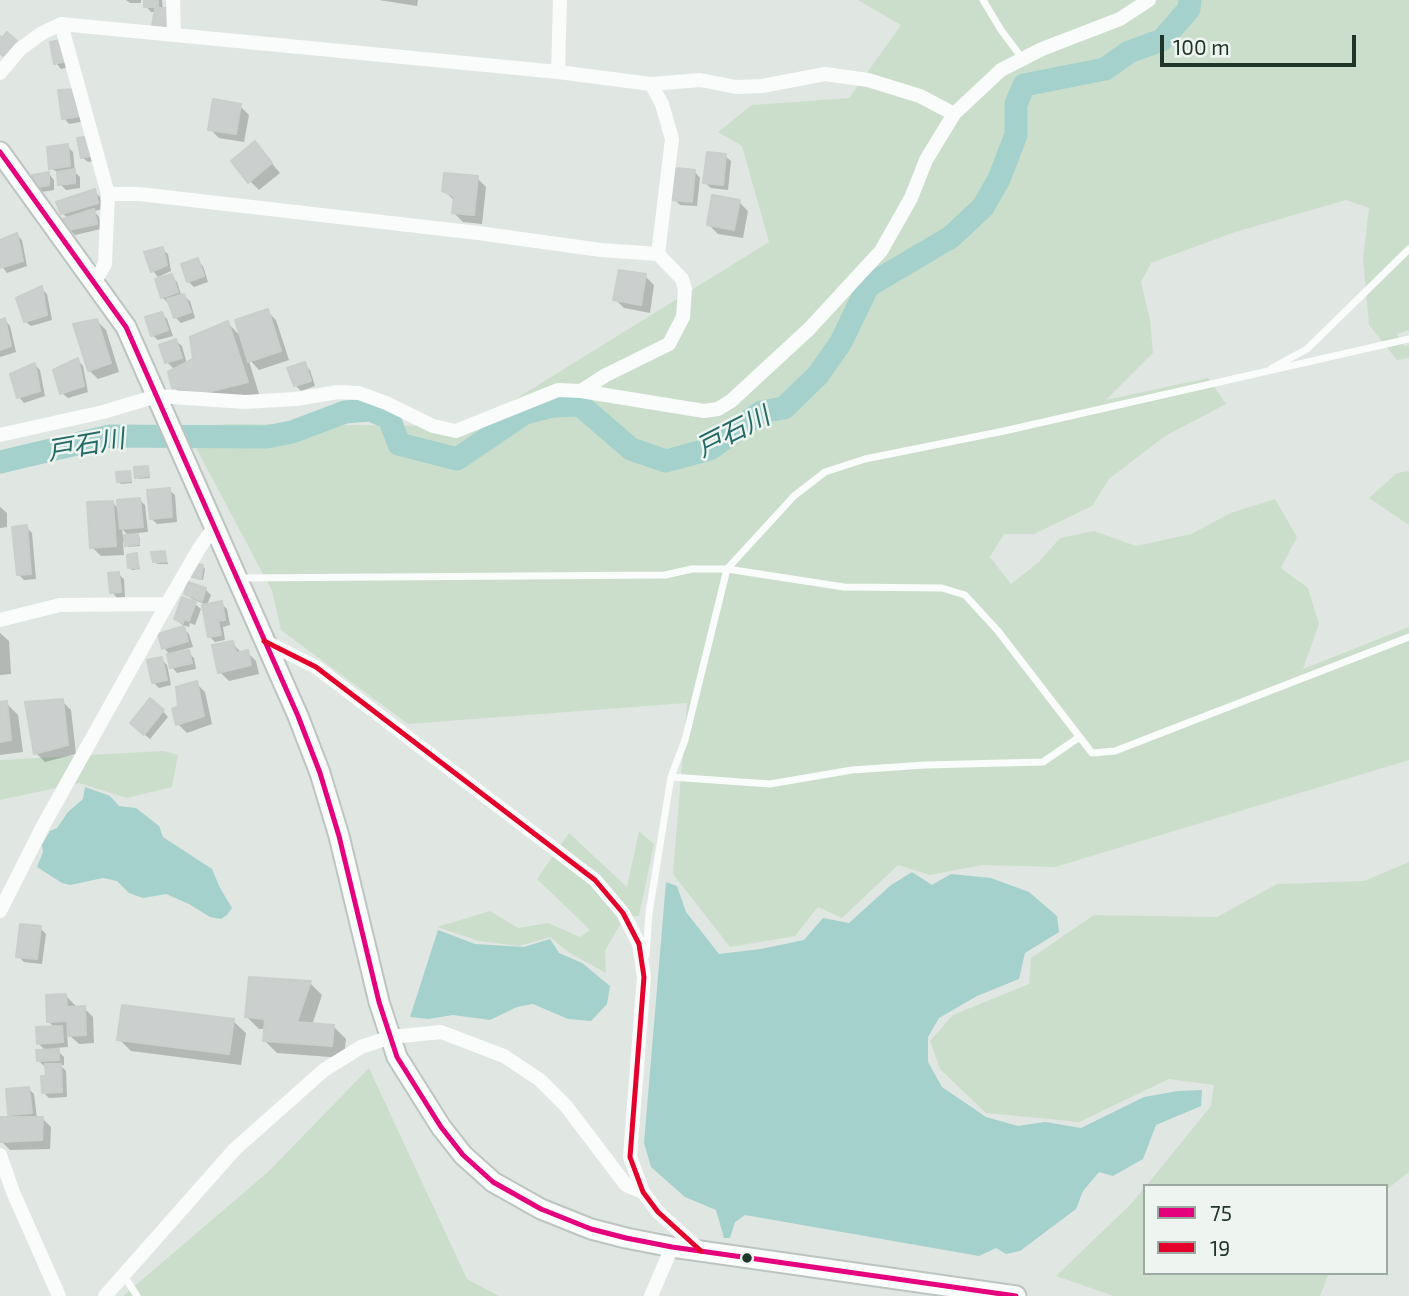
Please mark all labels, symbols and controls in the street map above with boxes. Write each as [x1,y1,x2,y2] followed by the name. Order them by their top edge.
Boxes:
[1164,21,1360,65] scale bar
[1173,34,1230,59] text: 100 m
[691,400,775,464] water label: 戸石川
[45,423,127,467] water label: 戸石川
[1143,1184,1388,1275] legend
[1210,1200,1232,1225] text: 75
[1210,1235,1230,1260] text: 19
[740,1251,754,1265] unlabelled marker

